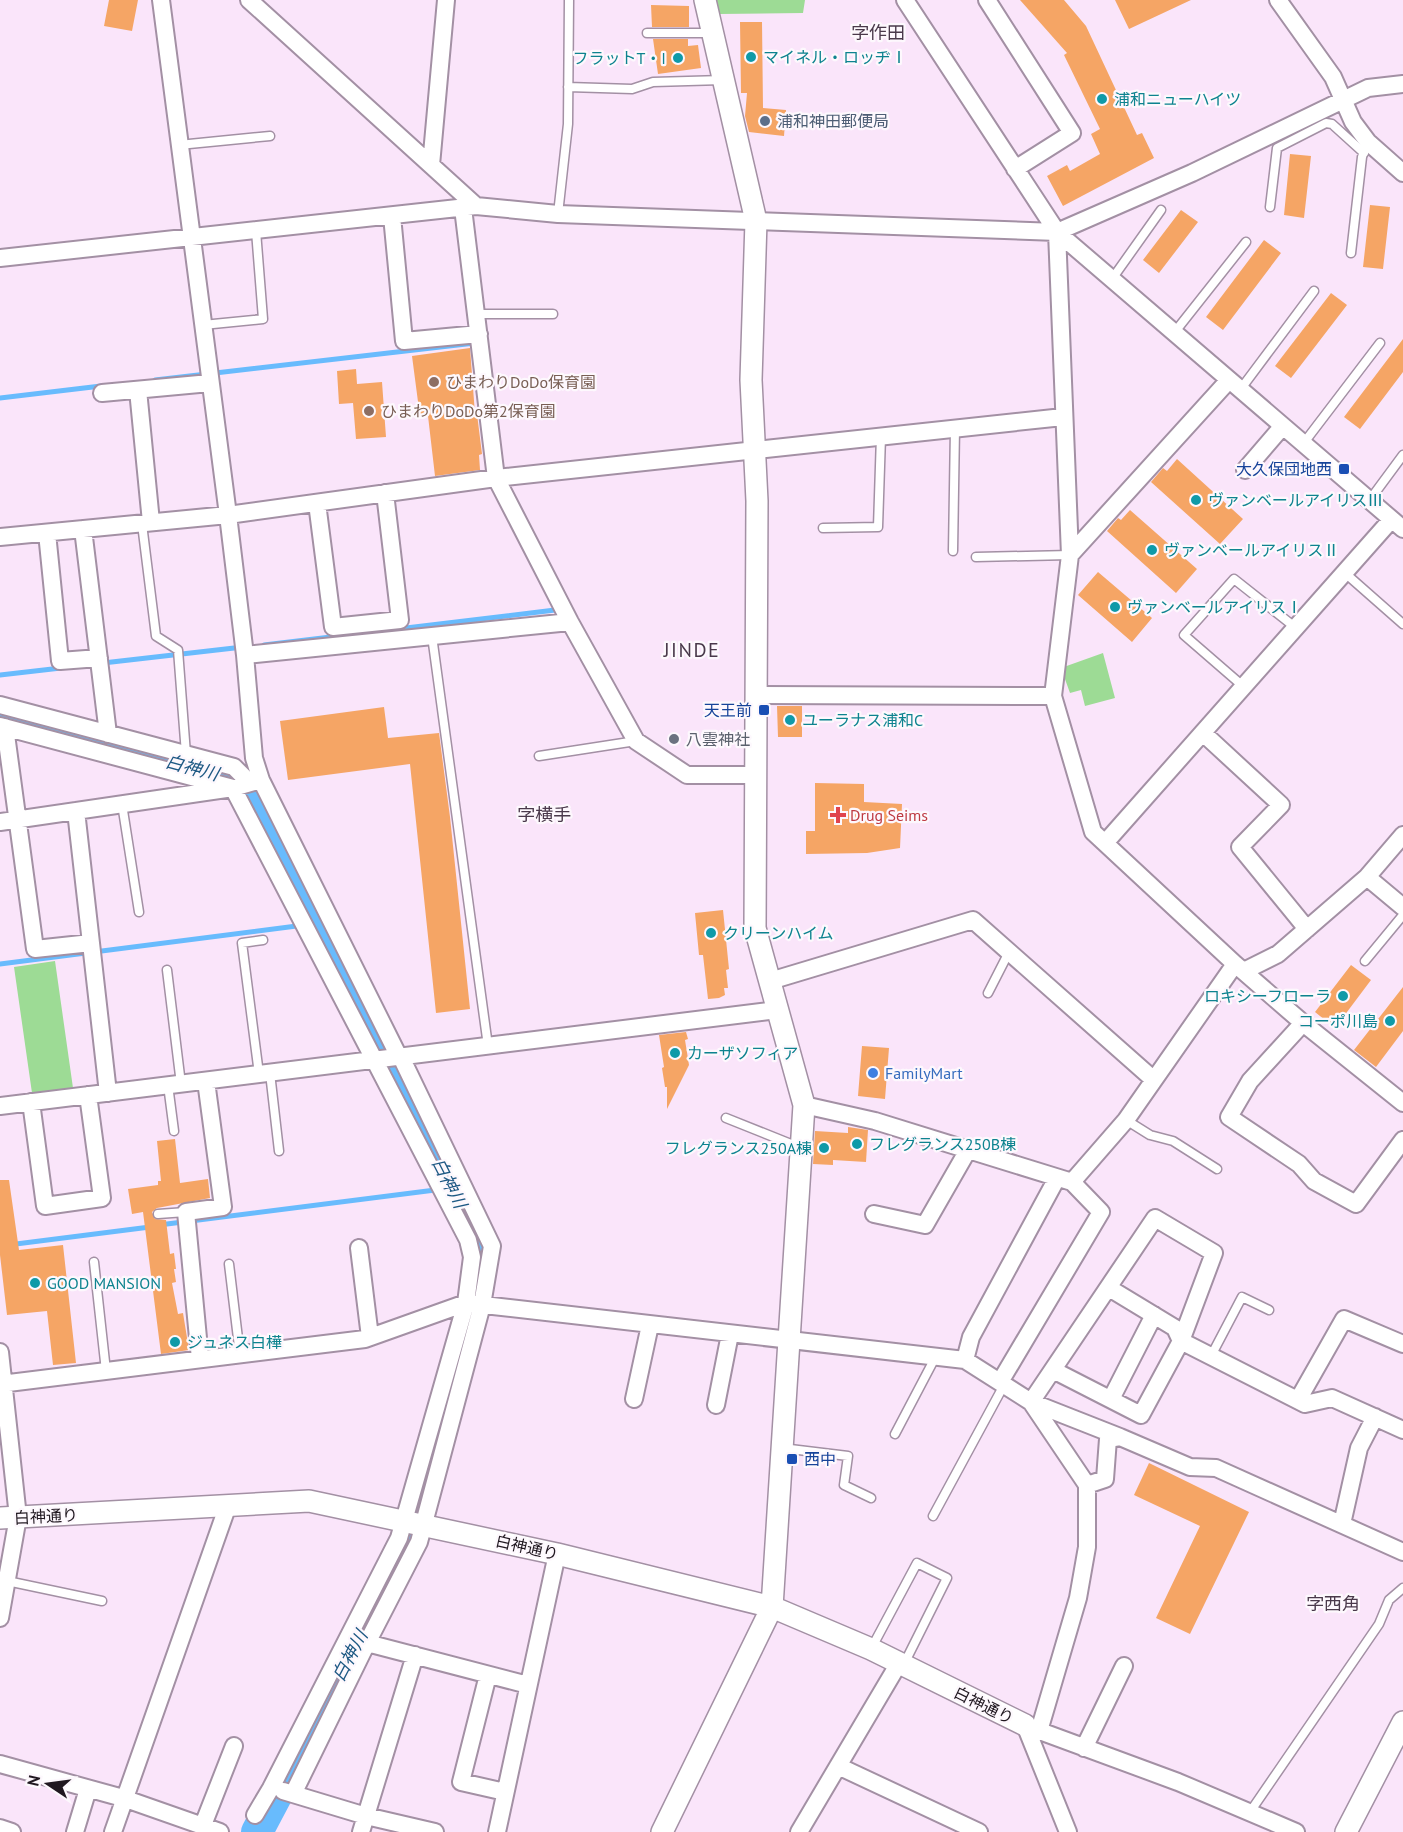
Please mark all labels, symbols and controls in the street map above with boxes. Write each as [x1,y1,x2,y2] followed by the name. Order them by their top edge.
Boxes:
[851,21,905,44] district label: 字作田
[763,47,907,67] place label: マイネル・ロッヂⅠ
[572,48,666,68] place label: フラットT・I
[744,50,758,64] marker: マイネル・ロッヂⅠ
[671,51,685,65] marker: フラットT・I
[1114,89,1241,109] place label: 浦和ニューハイツ
[1095,92,1109,106] marker: 浦和ニューハイツ
[777,111,889,131] place label: 浦和神田郵便局
[758,114,772,128] marker: 浦和神田郵便局
[446,372,596,392] place label: ひまわりDoDo保育園
[427,375,441,389] marker: ひまわりDoDo保育園
[381,401,556,421] place label: ひまわりDoDo第2保育園
[362,404,376,418] marker: ひまわりDoDo第2保育園
[1236,459,1332,479] place label: 大久保団地西
[1337,462,1351,476] marker: 大久保団地西
[1208,490,1383,510] place label: ヴァンベールアイリスⅢ
[1189,493,1203,507] marker: ヴァンベールアイリスⅢ
[1164,540,1339,560] place label: ヴァンベールアイリスⅡ
[1145,543,1159,557] marker: ヴァンベールアイリスⅡ
[1127,597,1302,617] place label: ヴァンベールアイリスⅠ
[1108,600,1122,614] marker: ヴァンベールアイリスⅠ
[663,637,720,663] district label: JINDE
[704,700,752,720] place label: 天王前
[757,703,771,717] marker: 天王前
[802,710,923,730] place label: ユーラナス浦和C
[783,713,797,727] marker: ユーラナス浦和C
[686,729,750,749] place label: 八雲神社
[667,732,681,746] marker: 八雲神社
[163,749,223,786] water label: 白神川
[517,803,571,826] district label: 字横手
[850,805,928,825] place label: Drug Seims
[831,808,845,822] marker: Drug Seims
[723,923,834,943] place label: クリーンハイム
[704,926,718,940] marker: クリーンハイム
[1204,986,1331,1006] place label: ロキシーフローラ
[1336,989,1350,1003] marker: ロキシーフローラ
[1298,1011,1378,1031] place label: コーポ川島
[1383,1014,1397,1028] marker: コーポ川島
[687,1043,798,1063] place label: カーザソフィア
[668,1046,682,1060] marker: カーザソフィア
[885,1063,963,1083] place label: FamilyMart
[866,1066,880,1080] marker: FamilyMart
[869,1134,1016,1154] place label: フレグランス250B棟
[850,1137,864,1151] marker: フレグランス250B棟
[665,1138,812,1158] place label: フレグランス250A棟
[817,1141,831,1155] marker: フレグランス250A棟
[427,1153,473,1214] water label: 白神川
[47,1273,161,1293] place label: GOOD MANSION
[28,1276,42,1290] marker: GOOD MANSION
[187,1332,282,1352] place label: ジュネス白樺
[168,1335,182,1349] marker: ジュネス白樺
[804,1449,836,1469] place label: 西中
[785,1452,799,1466] marker: 西中
[14,1504,78,1528] street label: 白神通り
[494,1530,560,1564] street label: 白神通り
[1306,1592,1360,1615] district label: 字西角
[327,1625,373,1685] water label: 白神川
[951,1682,1017,1728] street label: 白神通り
[18,1754,78,1814] north arrow
[22,1773,44,1788] text: N

